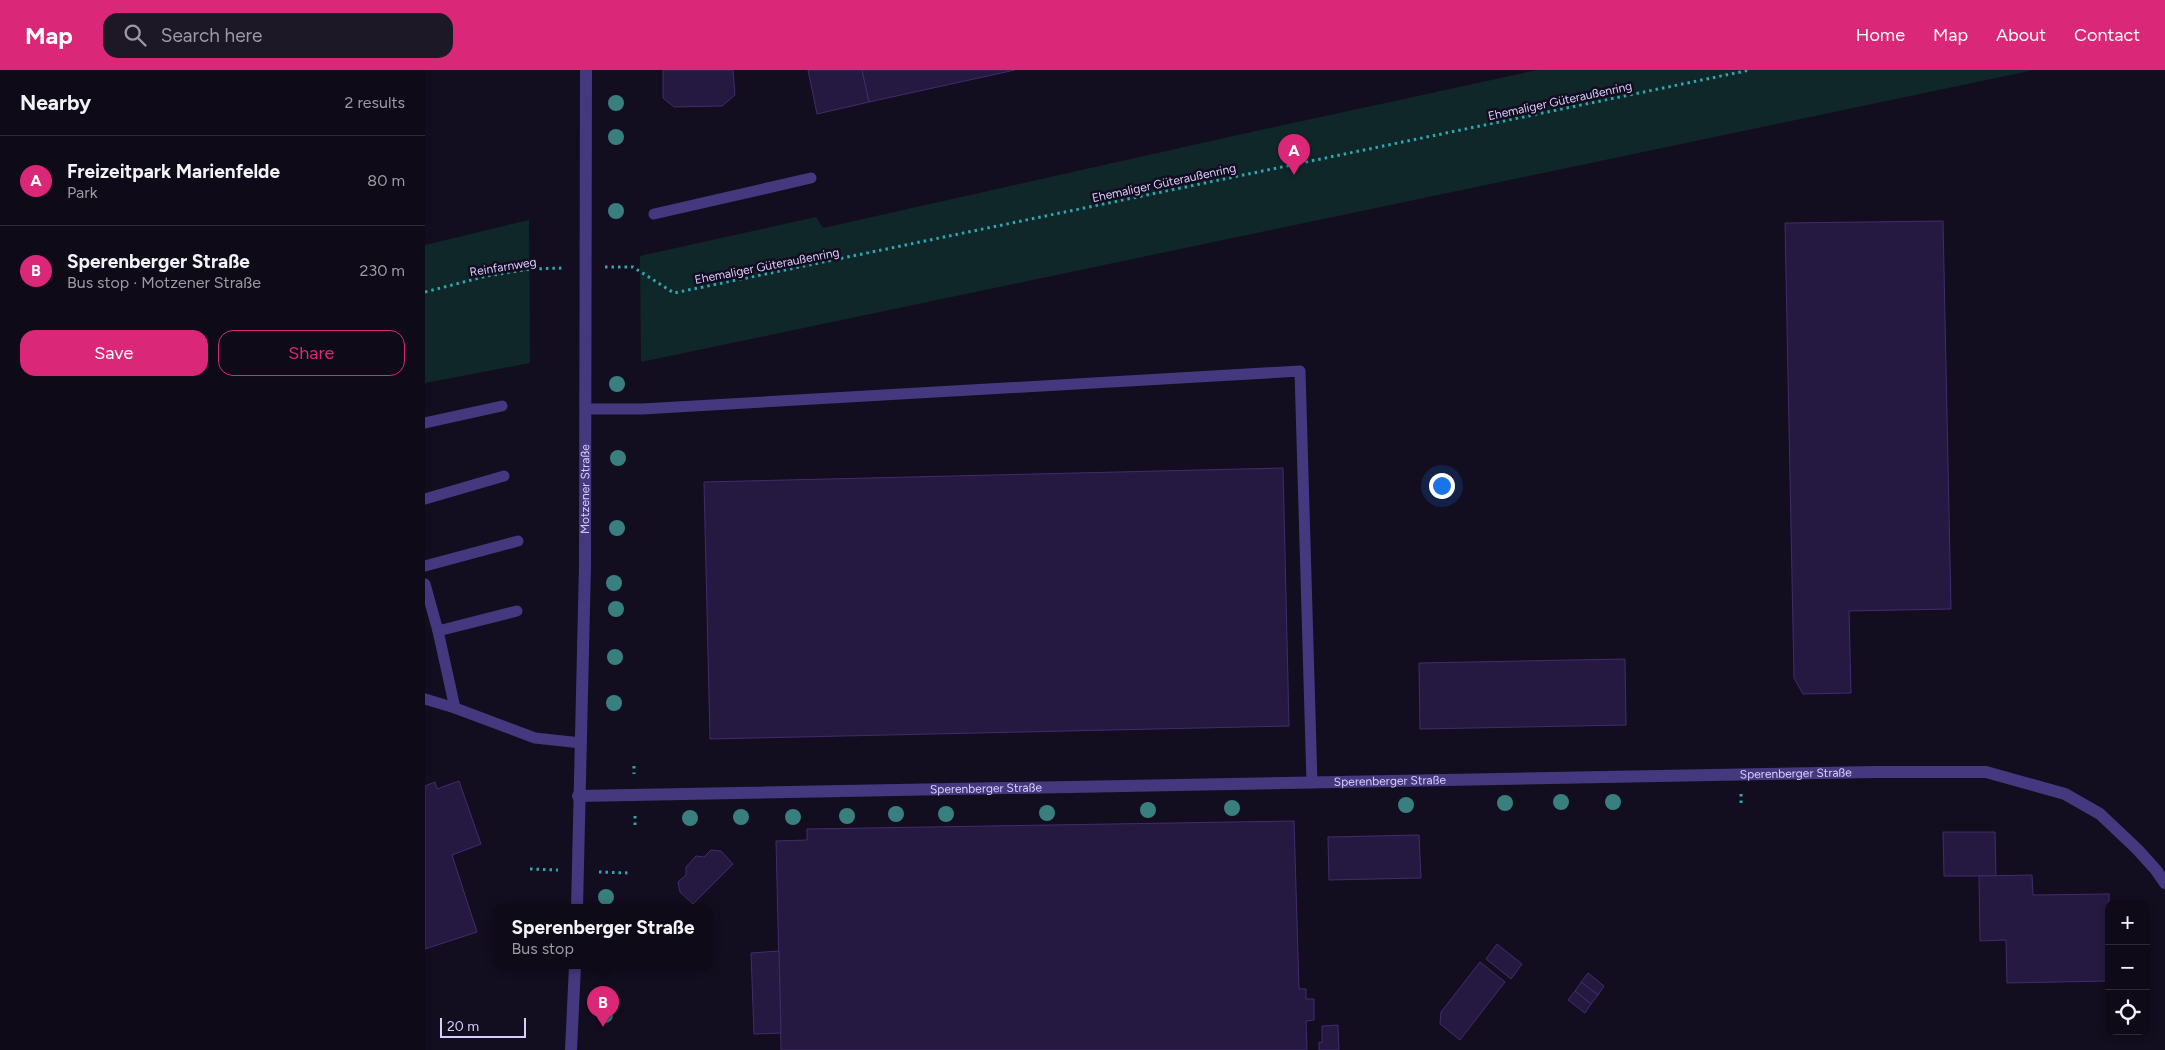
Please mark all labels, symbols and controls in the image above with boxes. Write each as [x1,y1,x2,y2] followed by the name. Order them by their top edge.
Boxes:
[103,13,453,58] search box
[25,21,73,50] text: Map
[121,21,149,49] icon: search
[161,24,262,47] text: Search here
[1856,24,1905,46] text: Home
[1933,24,1968,46] text: Map
[1996,24,2046,46] text: About
[2074,24,2140,46] text: Contact
[1487,79,1633,123] street label: Ehemaliger Güteraußenring
[20,90,91,115] text: Nearby
[345,93,405,112] text: 2 results
[1278,134,1310,175] pin: A
[67,160,280,183] text: Freizeitpark Marienfelde
[1091,161,1237,205] street label: Ehemaliger Güteraußenring
[30,171,42,190] text: A
[367,171,405,190] text: 80 m
[67,183,97,202] text: Park
[693,245,841,287] street label: Ehemaliger Güteraußenring
[67,250,250,273] text: Sperenberger Straße
[469,255,537,279] street label: Reinfarnweg
[31,261,41,280] text: B
[360,261,405,280] text: 230 m
[67,273,261,292] text: Bus stop · Motzener Straße
[20,330,208,376] button: Save
[218,330,405,376] button: Share
[578,444,592,534] street label: Motzener Straße
[1429,473,1455,499] your location
[1740,765,1852,782] street label: Sperenberger Straße
[1334,773,1446,789] street label: Sperenberger Straße
[930,780,1043,796] street label: Sperenberger Straße
[2105,900,2150,1035] map controls
[2105,900,2150,945] button: +
[494,904,712,969] popup
[512,916,694,939] text: Sperenberger Straße
[512,939,574,958] text: Bus stop
[2105,945,2150,990] button: −
[587,986,619,1027] pin: B
[2105,990,2150,1035] button: locate
[440,1015,526,1038] scale bar
[447,1018,479,1035] text: 20 m

